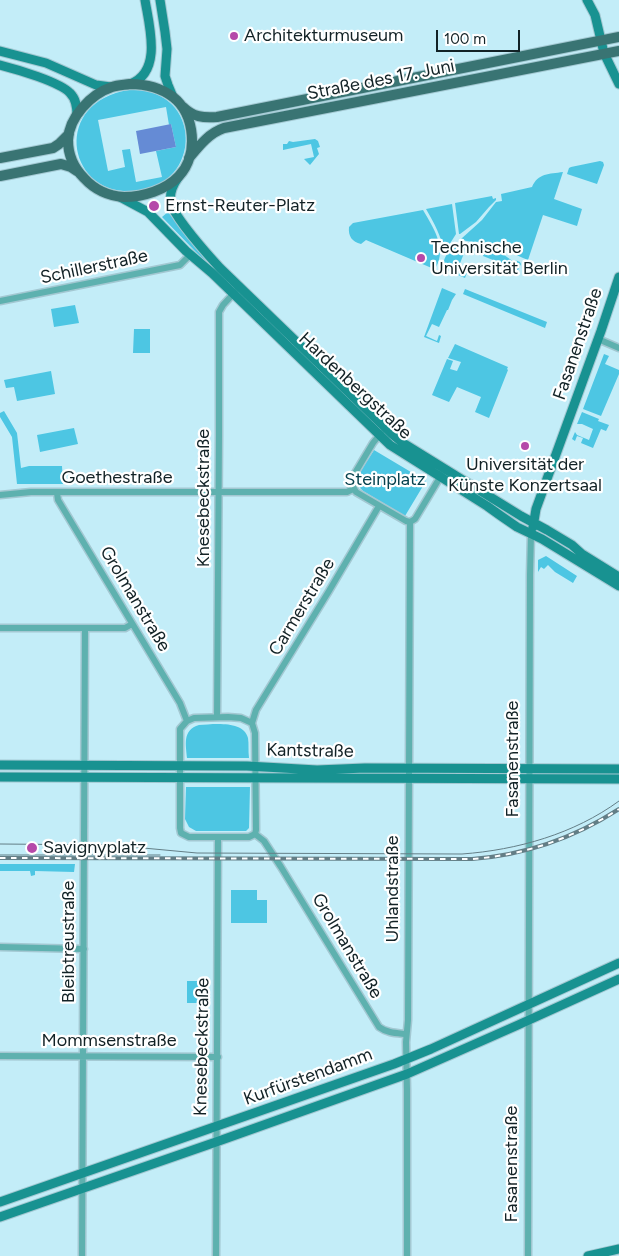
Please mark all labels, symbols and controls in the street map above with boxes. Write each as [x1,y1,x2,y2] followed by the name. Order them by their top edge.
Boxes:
[439,20,523,52] scale bar
[244,25,403,47] place label: Architekturmuseum
[228,30,240,42] marker: Architekturmuseum
[444,30,486,48] text: 100 m
[306,55,456,105] street label: Straße des 17. Juni
[165,195,315,217] place label: Ernst-Reuter-Platz
[147,199,161,213] marker: Ernst-Reuter-Platz
[431,237,568,280] place label: Technische Universität Berlin
[38,245,150,289] street label: Schillerstraße
[415,252,427,264] marker: Technische Universität Berlin
[549,285,607,403] street label: Fasanenstraße
[294,328,416,444] street label: Hardenbergstraße
[193,429,215,567] street label: Knesebeckstraße
[519,440,531,452] marker: Universität der Künste Konzertsaal
[448,454,602,496] place label: Universität der Künste Konzertsaal
[61,467,173,489] street label: Goethestraße
[344,469,426,491] park label: Steinplatz
[95,542,175,656] street label: Grolmanstraße
[264,554,340,660] street label: Carmerstraße
[502,701,524,817] street label: Fasanenstraße
[266,739,354,763] street label: Kantstraße
[382,836,404,942] street label: Uhlandstraße
[43,837,146,859] place label: Savignyplatz
[25,841,39,855] marker: Savignyplatz
[58,881,80,1003] street label: Bleibtreustraße
[307,889,387,1003] street label: Grolmanstraße
[190,978,214,1116] street label: Knesebeckstraße
[42,1030,176,1052] street label: Mommsenstraße
[241,1044,375,1110] street label: Kurfürstendamm
[501,1106,523,1222] street label: Fasanenstraße

